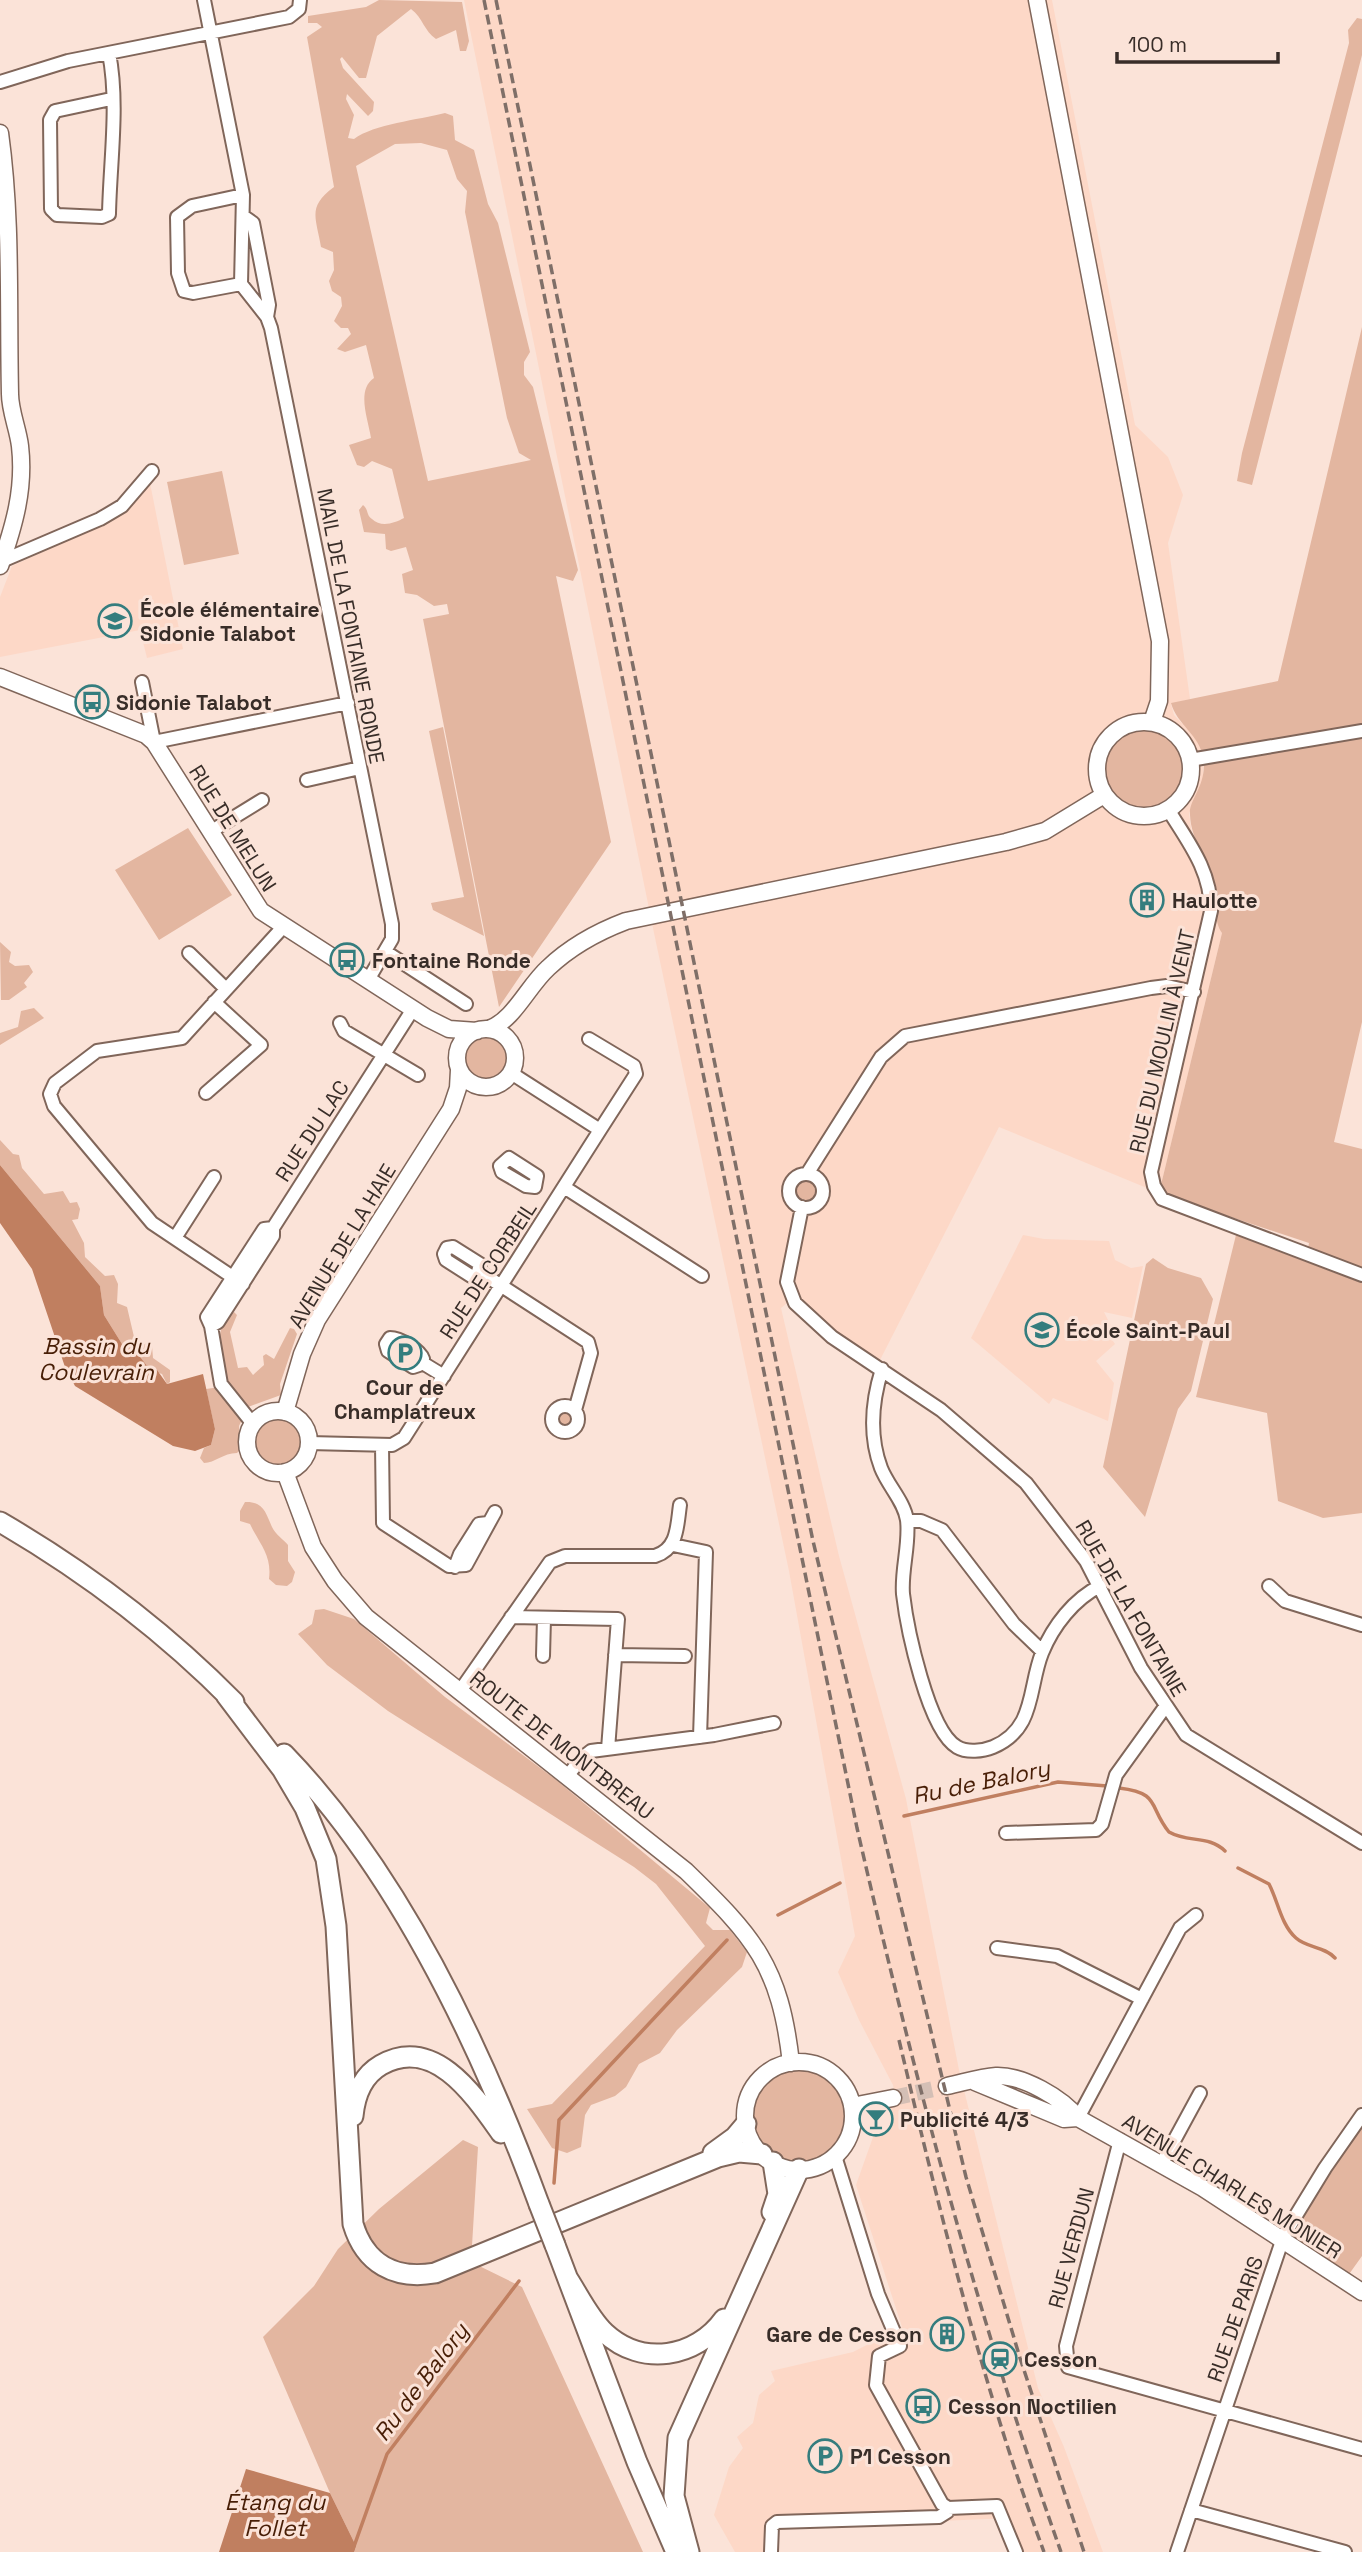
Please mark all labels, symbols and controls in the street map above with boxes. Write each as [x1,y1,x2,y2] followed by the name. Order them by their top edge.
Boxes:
[1117,21,1278,65] scale bar
[1128,31,1187,58] text: 100 m
[311,486,391,766] street label: MAIL DE LA FONTAINE RONDE
[140,596,320,647] place label: École élémentaire Sidonie Talabot
[96,602,134,640] school or university icon: École élémentaire Sidonie Talabot
[73,683,111,721] bus stop icon: Sidonie Talabot
[116,689,272,716] place label: Sidonie Talabot
[183,760,283,896] street label: RUE DE MELUN
[1128,881,1166,919] building icon: Haulotte
[1172,887,1258,914] place label: Haulotte
[1123,926,1201,1156] street label: RUE DU MOULIN À VENT
[328,941,366,979] bus stop icon: Fontaine Ronde
[372,947,531,974] place label: Fontaine Ronde
[269,1075,355,1187] street label: RUE DU LAC
[282,1159,402,1333] street label: AVENUE DE LA HAIE
[433,1196,543,1344] street label: RUE DE CORBEIL
[1023,1311,1061,1349] school or university icon: École Saint-Paul
[1066,1317,1230,1344] place label: École Saint-Paul
[38,1331,155,1387] water label: Bassin du Coulevrain
[386,1334,424,1372] parking icon: Cour de Champlatreux
[334,1374,476,1425] place label: Cour de Champlatreux
[1069,1515,1193,1701] street label: RUE DE LA FONTAINE
[464,1665,660,1825] street label: ROUTE DE MONTBREAU
[909,1753,1053,1811] water label: Ru de Balory
[857,2100,895,2138] bar icon: Publicité 4/3
[900,2106,1029,2133] place label: Publicité 4/3
[1117,2107,1347,2265] street label: AVENUE CHARLES MONIER
[1042,2185,1100,2311] street label: RUE VERDUN
[1201,2252,1269,2386] street label: RUE DE PARIS
[928,2315,966,2353] building icon: Gare de Cesson
[367,2316,476,2447] water label: Ru de Balory
[766,2321,922,2348] place label: Gare de Cesson
[981,2340,1019,2378] station icon: Cesson
[1024,2346,1097,2373] place label: Cesson
[904,2387,942,2425] bus stop icon: Cesson Noctilien
[948,2393,1117,2420] place label: Cesson Noctilien
[806,2437,844,2475] parking icon: P1 Cesson
[850,2443,951,2470] place label: P1 Cesson
[225,2487,326,2543] water label: Étang du Follet

